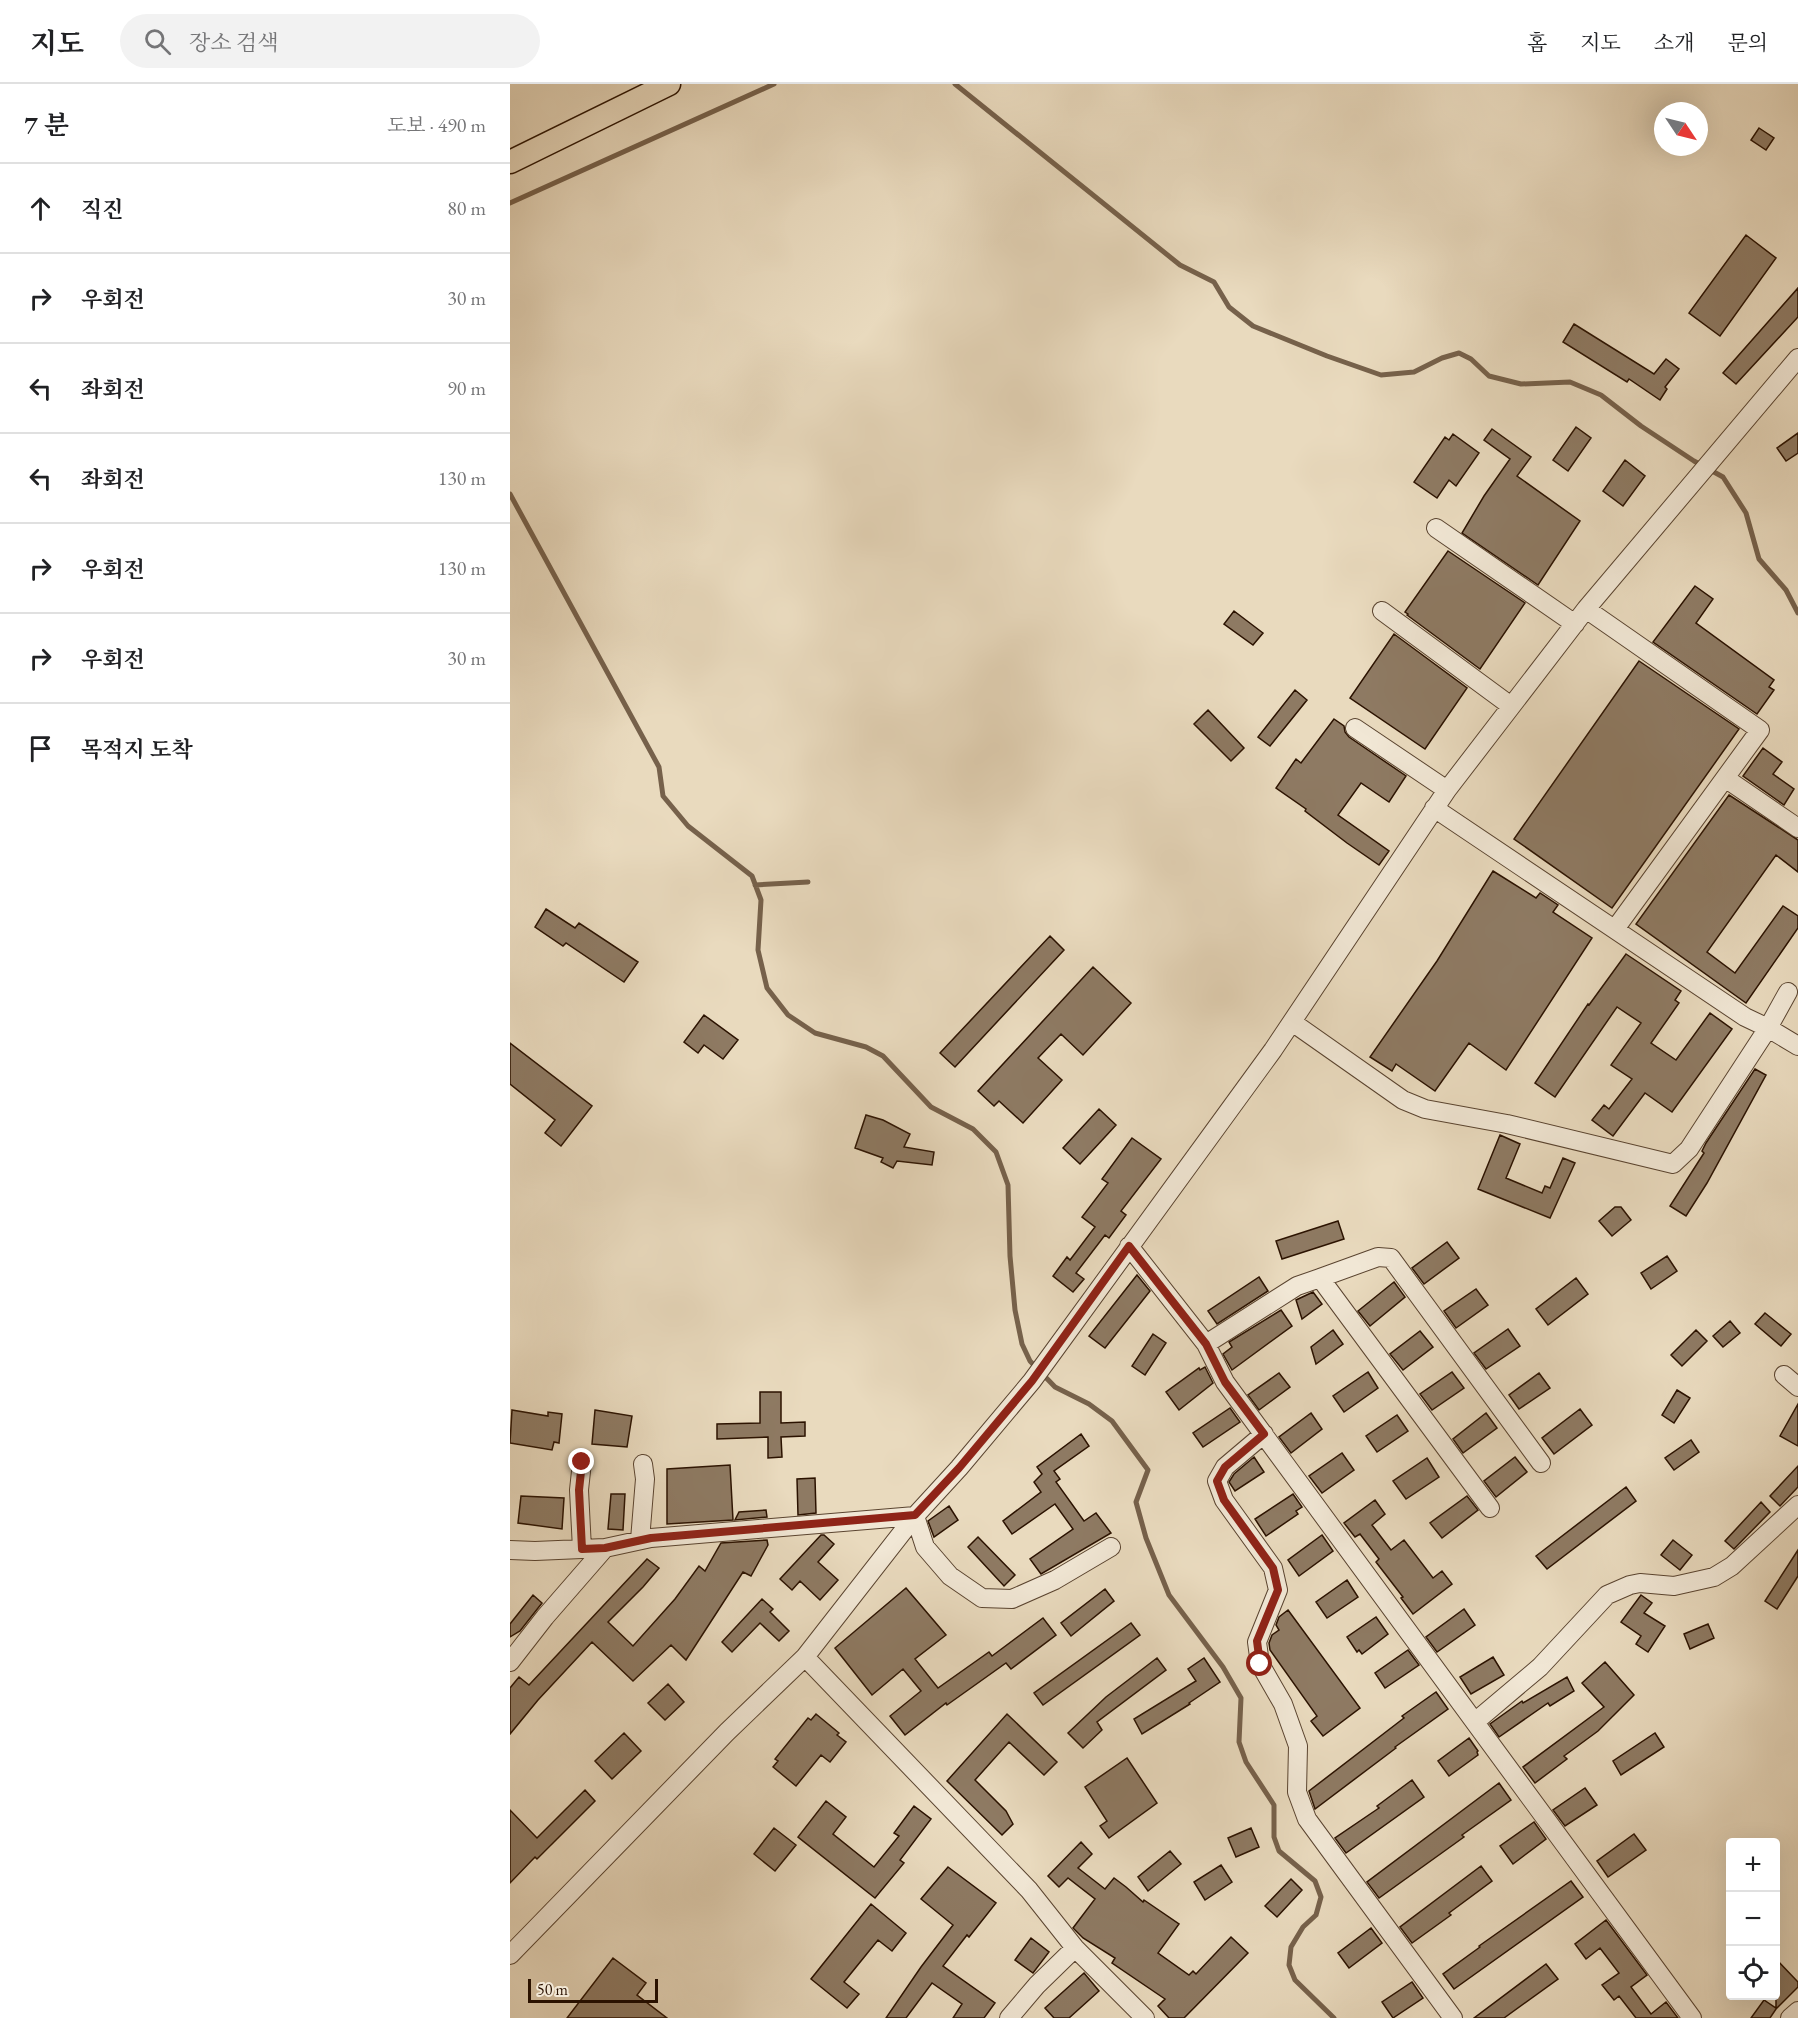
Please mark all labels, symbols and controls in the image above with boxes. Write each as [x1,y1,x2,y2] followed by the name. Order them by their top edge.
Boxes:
[120,14,540,68] search box
[30,25,84,61] text: 지도
[141,25,174,58] icon: search
[189,28,279,57] text: 장소 검색
[1527,29,1547,56] text: 홈
[1580,29,1621,56] text: 지도
[1654,29,1694,56] text: 소개
[1727,29,1768,56] text: 문의
[1654,102,1708,156] north arrow
[24,108,69,142] text: 7 분
[387,112,486,138] text: 도보 · 490 m
[24,192,57,225] icon: ahead
[81,195,124,224] text: 직진
[447,195,486,221] text: 80 m
[24,282,57,315] icon: right
[81,285,145,314] text: 우회전
[447,285,486,311] text: 30 m
[24,372,57,405] icon: left
[81,375,145,404] text: 좌회전
[447,375,486,401] text: 90 m
[24,462,57,495] icon: left
[81,465,145,494] text: 좌회전
[438,465,486,491] text: 130 m
[24,552,57,585] icon: right
[81,555,145,584] text: 우회전
[438,555,486,581] text: 130 m
[24,642,57,675] icon: right
[81,645,145,674] text: 우회전
[447,645,486,671] text: 30 m
[24,732,57,765] icon: arrive
[81,735,192,764] text: 목적지 도착
[568,1448,594,1474] route end
[1246,1650,1272,1676] route start
[1726,1838,1780,2000] map controls
[1726,1838,1780,1892] button: +
[1726,1892,1780,1946] button: −
[1726,1946,1780,2000] button: locate
[528,1976,658,2004] scale bar
[537,1979,568,2000] text: 50 m

